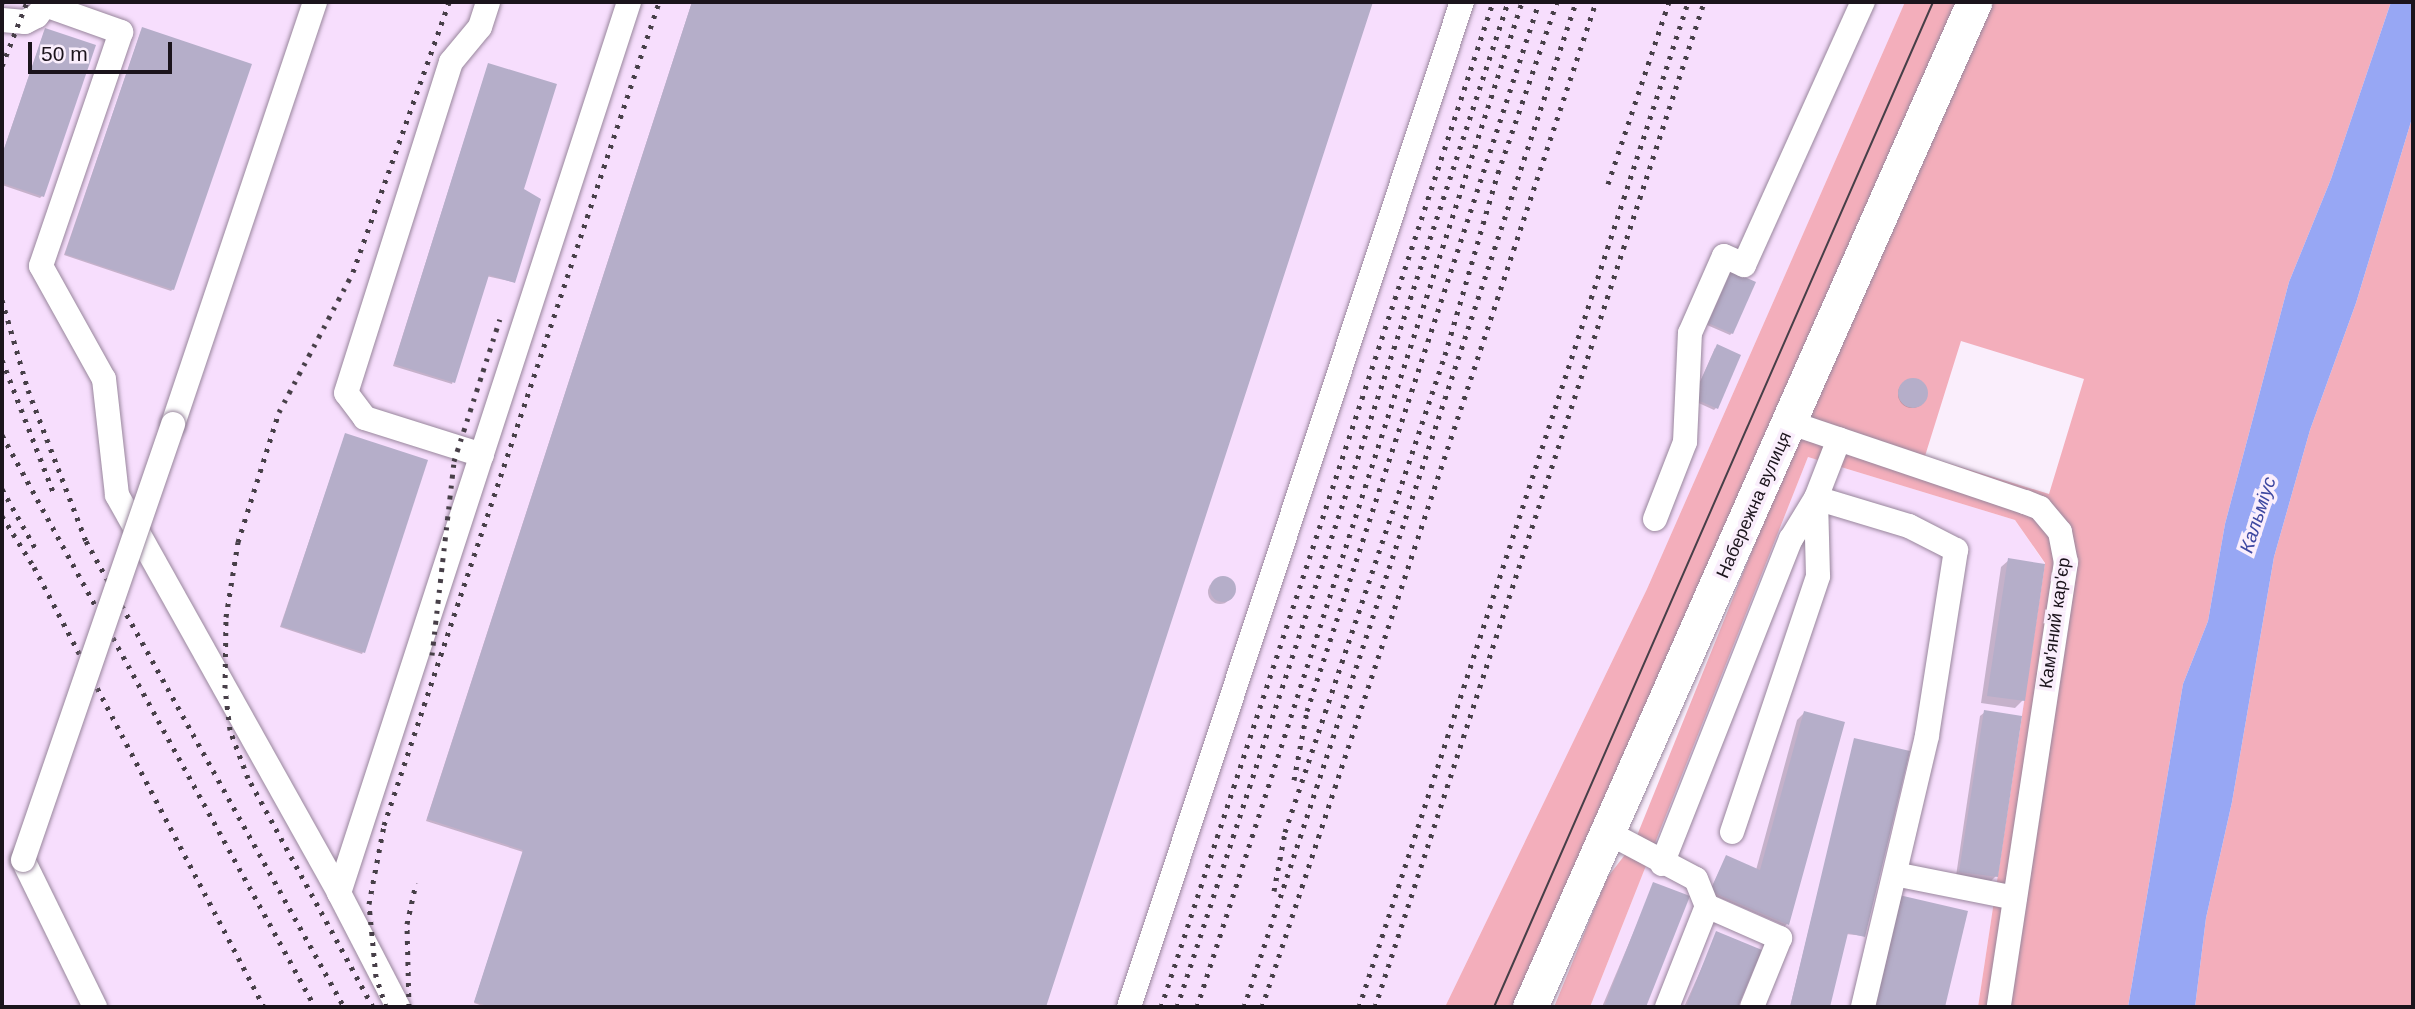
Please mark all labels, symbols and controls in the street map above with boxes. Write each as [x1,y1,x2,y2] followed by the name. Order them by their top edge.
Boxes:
[32,28,175,72] scale bar
[41,42,88,65] text: 50 m
[1712,428,1796,582] street label: Набережна вулиця
[2235,474,2281,556] water label: Кальміус
[2035,556,2075,690] street label: Кам'яний кар'єр

